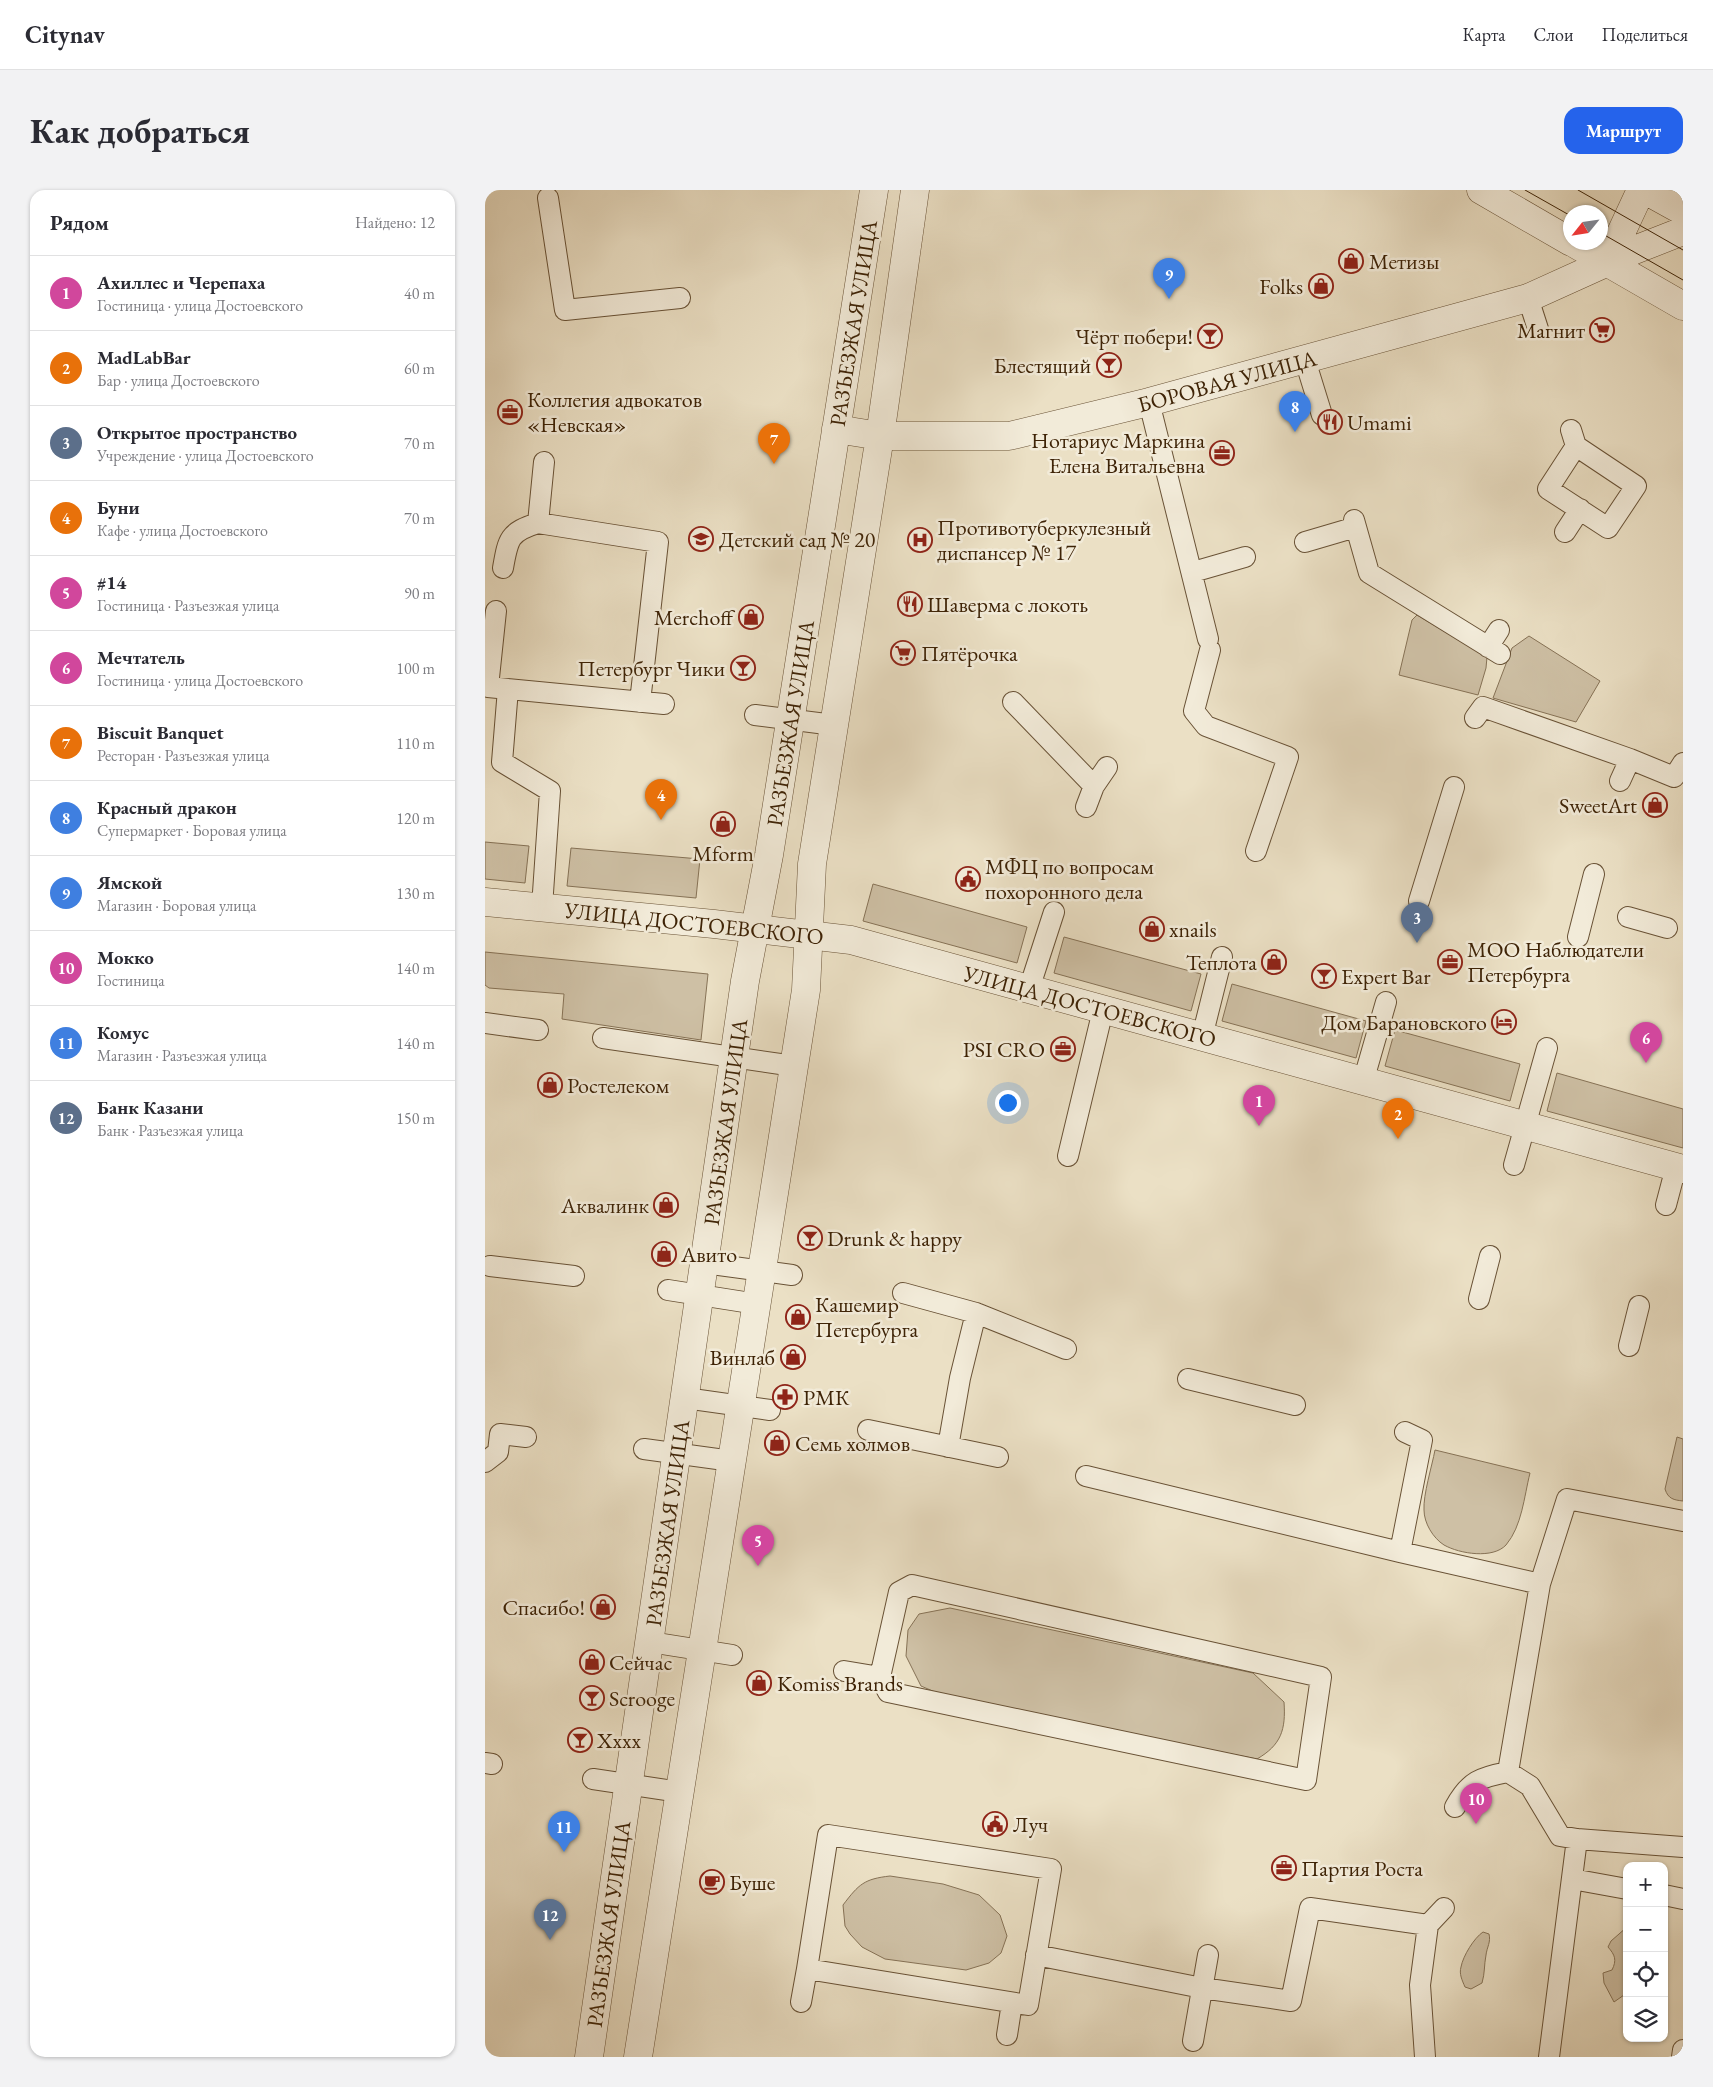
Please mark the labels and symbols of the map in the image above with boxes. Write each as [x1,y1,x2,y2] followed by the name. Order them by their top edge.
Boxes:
[1563,205,1608,250] north arrow
[823,217,884,428] street label: РАЗЪЕЗЖАЯ УЛИЦА
[1369,247,1439,276] place label: Метизы
[1338,248,1364,274] shop icon: Метизы
[1153,258,1185,299] pin: 9
[1259,272,1303,301] place label: Folks
[1308,273,1334,299] shop icon: Folks
[1517,316,1585,345] place label: Магнит
[1589,317,1615,343] supermarket icon: Магнит
[1075,322,1193,351] place label: Чёрт побери!
[1197,323,1223,349] bar icon: Чёрт побери!
[1134,343,1321,419] street label: БОРОВАЯ УЛИЦА
[993,351,1091,380] place label: Блестящий
[1096,352,1122,378] bar icon: Блестящий
[527,385,702,439] place label: Коллегия адвокатов «Невская»
[1279,391,1311,432] pin: 8
[497,399,523,425] office icon: Коллегия адвокатов «Невская»
[1347,408,1412,437] place label: Umami
[1317,409,1343,435] restaurant icon: Umami
[758,423,790,464] pin: 7
[1031,426,1205,480] place label: Нотариус Маркина Елена Витальевна
[1209,440,1235,466] office icon: Нотариус Маркина Елена Витальевна
[937,513,1152,567] place label: Противотуберкулезный диспансер № 17
[719,525,876,554] place label: Детский сад № 20
[688,526,714,552] school or university icon: Детский сад № 20
[907,527,933,553] hospital icon: Противотуберкулезный диспансер № 17
[927,590,1088,619] place label: Шаверма с локоть
[897,591,923,617] restaurant icon: Шаверма с локоть
[654,603,735,632] place label: Merchoff
[738,604,764,630] shop icon: Merchoff
[760,617,821,828] street label: РАЗЪЕЗЖАЯ УЛИЦА
[921,639,1018,668] place label: Пятёрочка
[890,640,916,666] supermarket icon: Пятёрочка
[577,654,725,683] place label: Петербург Чики
[730,655,756,681] bar icon: Петербург Чики
[645,779,677,820] pin: 4
[1559,791,1637,820] place label: SweetArt
[1642,792,1668,818] shop icon: SweetArt
[710,811,736,837] shop icon: Mform
[692,839,754,868] place label: Mform
[985,852,1154,906] place label: МФЦ по вопросам похоронного дела
[955,866,981,892] public building icon: МФЦ по вопросам похоронного дела
[562,895,825,952] street label: УЛИЦА ДОСТОЕВСКОГО
[1401,902,1433,943] pin: 3
[1169,915,1217,944] place label: xnails
[1139,916,1165,942] shop icon: xnails
[1467,935,1644,989] place label: МОО Наблюдатели Петербурга
[1186,948,1257,977] place label: Теплота
[1261,949,1287,975] shop icon: Теплота
[1437,949,1463,975] office icon: МОО Наблюдатели Петербурга
[959,959,1219,1054] street label: УЛИЦА ДОСТОЕВСКОГО
[1341,962,1431,991] place label: Expert Bar
[1311,963,1337,989] bar icon: Expert Bar
[1321,1008,1487,1037] place label: Дом Барановского
[1491,1009,1517,1035] hotel icon: Дом Барановского
[697,1016,754,1227] street label: РАЗЪЕЗЖАЯ УЛИЦА
[1630,1022,1662,1063] pin: 6
[963,1035,1045,1064] place label: PSI CRO
[1050,1036,1076,1062] office icon: PSI CRO
[567,1071,669,1100] place label: Ростелеком
[537,1072,563,1098] shop icon: Ростелеком
[1243,1085,1275,1126] pin: 1
[995,1090,1021,1116] your location
[1382,1098,1414,1139] pin: 2
[560,1191,649,1220] place label: Аквалинк
[653,1192,679,1218] shop icon: Аквалинк
[827,1224,962,1253] place label: Drunk & happy
[797,1225,823,1251] bar icon: Drunk & happy
[680,1240,737,1269] place label: Авито
[651,1241,677,1267] shop icon: Авито
[815,1290,919,1344] place label: Кашемир Петербурга
[785,1304,811,1330] shop icon: Кашемир Петербурга
[710,1343,775,1372] place label: Винлаб
[780,1344,806,1370] shop icon: Винлаб
[803,1383,850,1412] place label: РМК
[772,1384,798,1410] pharmacy icon: РМК
[639,1417,696,1628] street label: РАЗЪЕЗЖАЯ УЛИЦА
[795,1429,910,1458] place label: Семь холмов
[764,1430,790,1456] shop icon: Семь холмов
[742,1525,774,1566] pin: 5
[502,1593,585,1622] place label: Спасибо!
[590,1594,616,1620] shop icon: Спасибо!
[609,1648,672,1677] place label: Сейчас
[579,1649,605,1675] shop icon: Сейчас
[777,1669,903,1698] place label: Komiss Brands
[746,1670,772,1696] shop icon: Komiss Brands
[609,1684,676,1713] place label: Scrooge
[579,1685,605,1711] bar icon: Scrooge
[596,1726,641,1755] place label: Xxxx
[567,1727,593,1753] bar icon: Xxxx
[1460,1783,1492,1824] pin: 10
[1013,1810,1048,1839] place label: Луч
[548,1811,580,1852] pin: 11
[982,1811,1008,1837] public building icon: Луч
[580,1818,637,2029] street label: РАЗЪЕЗЖАЯ УЛИЦА
[1301,1854,1423,1883] place label: Партия Роста
[1271,1855,1297,1881] office icon: Партия Роста
[729,1868,776,1897] place label: Буше
[699,1869,725,1895] cafe icon: Буше
[534,1899,566,1940] pin: 12

